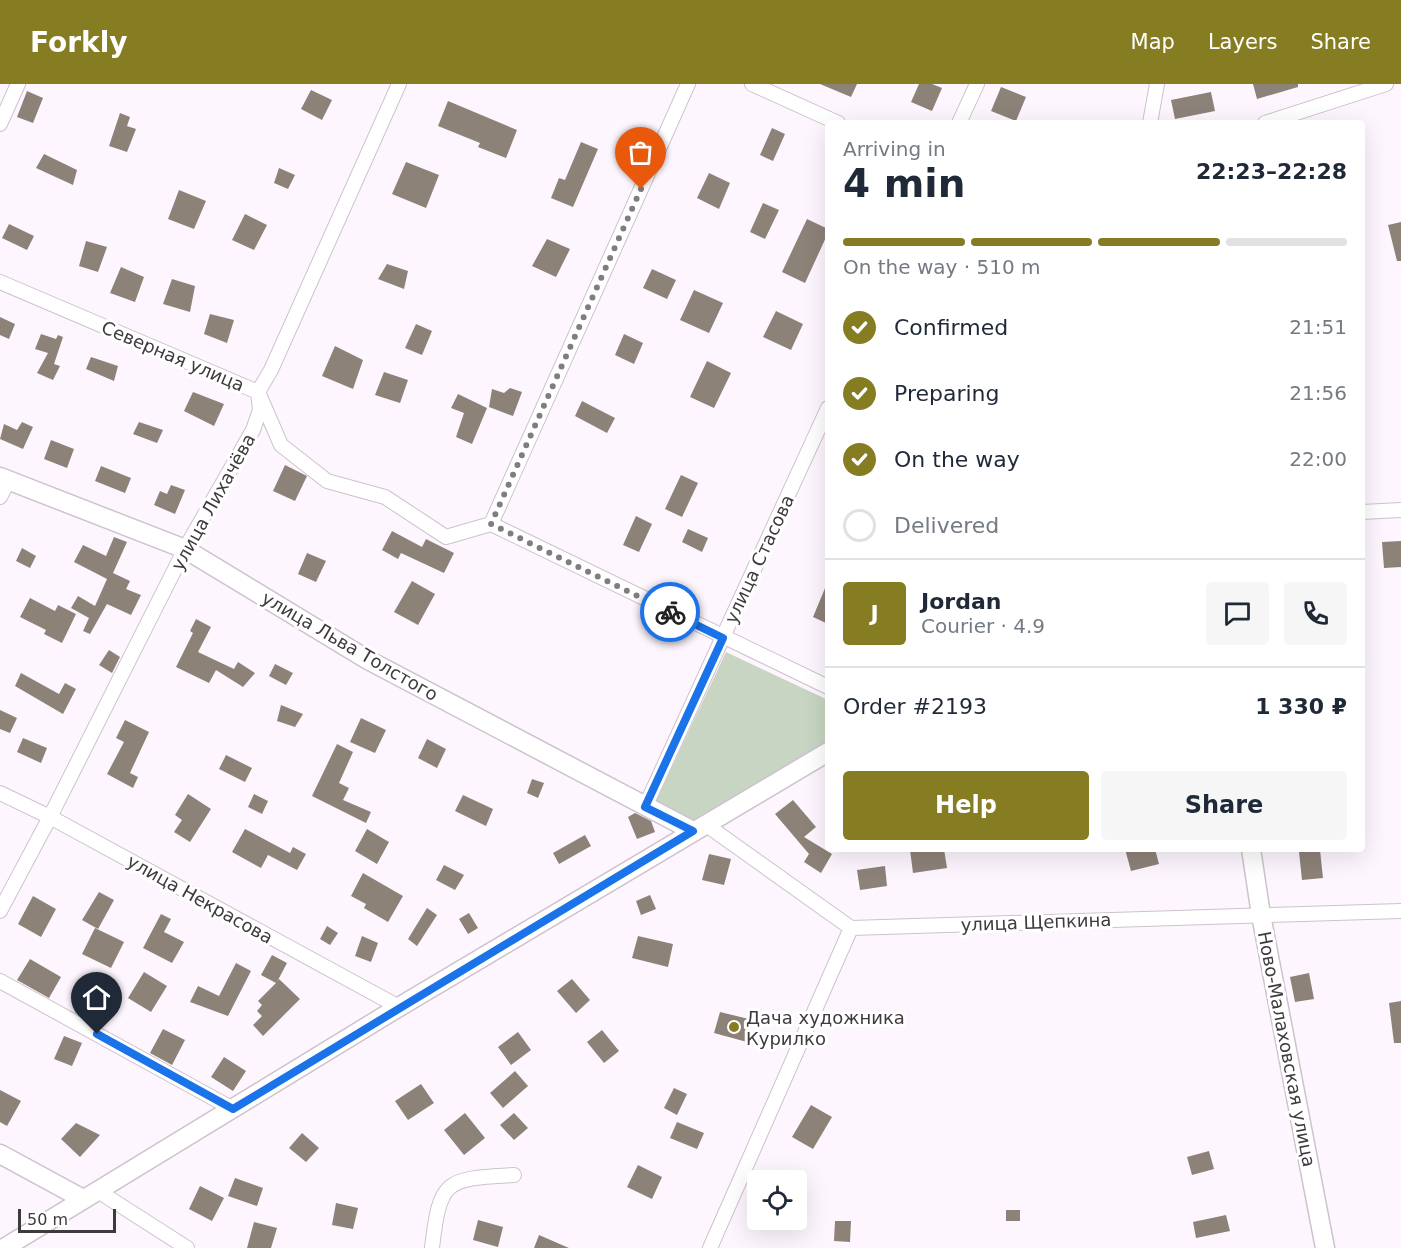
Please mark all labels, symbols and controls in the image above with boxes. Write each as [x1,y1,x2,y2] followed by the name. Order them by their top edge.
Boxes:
[30,26,128,59] text: Forkly
[1131,30,1175,54] text: Map
[1208,30,1277,54] text: Layers
[1310,30,1371,54] text: Share
[615,127,666,189] pin
[624,136,657,169] icon: bag
[843,137,946,161] text: Arriving in
[1196,159,1347,184] text: 22:23–22:28
[843,161,965,206] text: 4 min
[843,255,1041,279] text: On the way · 510 m
[843,311,876,344] icon: check
[894,315,1008,340] text: Confirmed
[1289,315,1347,339] text: 21:51
[98,316,248,396] street label: Северная улица
[843,377,876,410] icon: check
[894,381,1000,406] text: Preparing
[1289,381,1347,405] text: 21:56
[167,430,259,574] street label: улица Лихачёва
[843,443,876,476] icon: check
[894,447,1020,472] text: On the way
[1289,447,1347,471] text: 22:00
[720,491,798,627] street label: улица Стасова
[894,513,999,538] text: Delivered
[640,582,700,642] courier
[1206,582,1269,645] button: chat
[1284,582,1347,645] button: phone
[258,587,442,705] street label: улица Льва Толстого
[921,589,1001,614] text: Jordan
[654,596,687,629] icon: bike
[870,601,879,626] text: J
[921,614,1045,638] text: Courier · 4.9
[843,694,987,719] text: Order #2193
[1255,694,1347,719] text: 1 330 ₽
[843,771,1089,840] button: Help
[1101,771,1347,840] button: Share
[123,850,277,948] street label: улица Некрасова
[960,909,1112,935] street label: улица Щепкина
[1254,929,1320,1169] street label: Ново-Малаховская улица
[71,972,122,1034] pin
[80,981,113,1014] icon: home
[746,1007,905,1049] place label: Дача художника Курилко
[727,1020,741,1034] marker: Дача художника Курилко
[747,1170,807,1230] map controls
[747,1170,807,1230] button: locate
[18,1206,116,1234] scale bar
[27,1210,68,1229] text: 50 m

